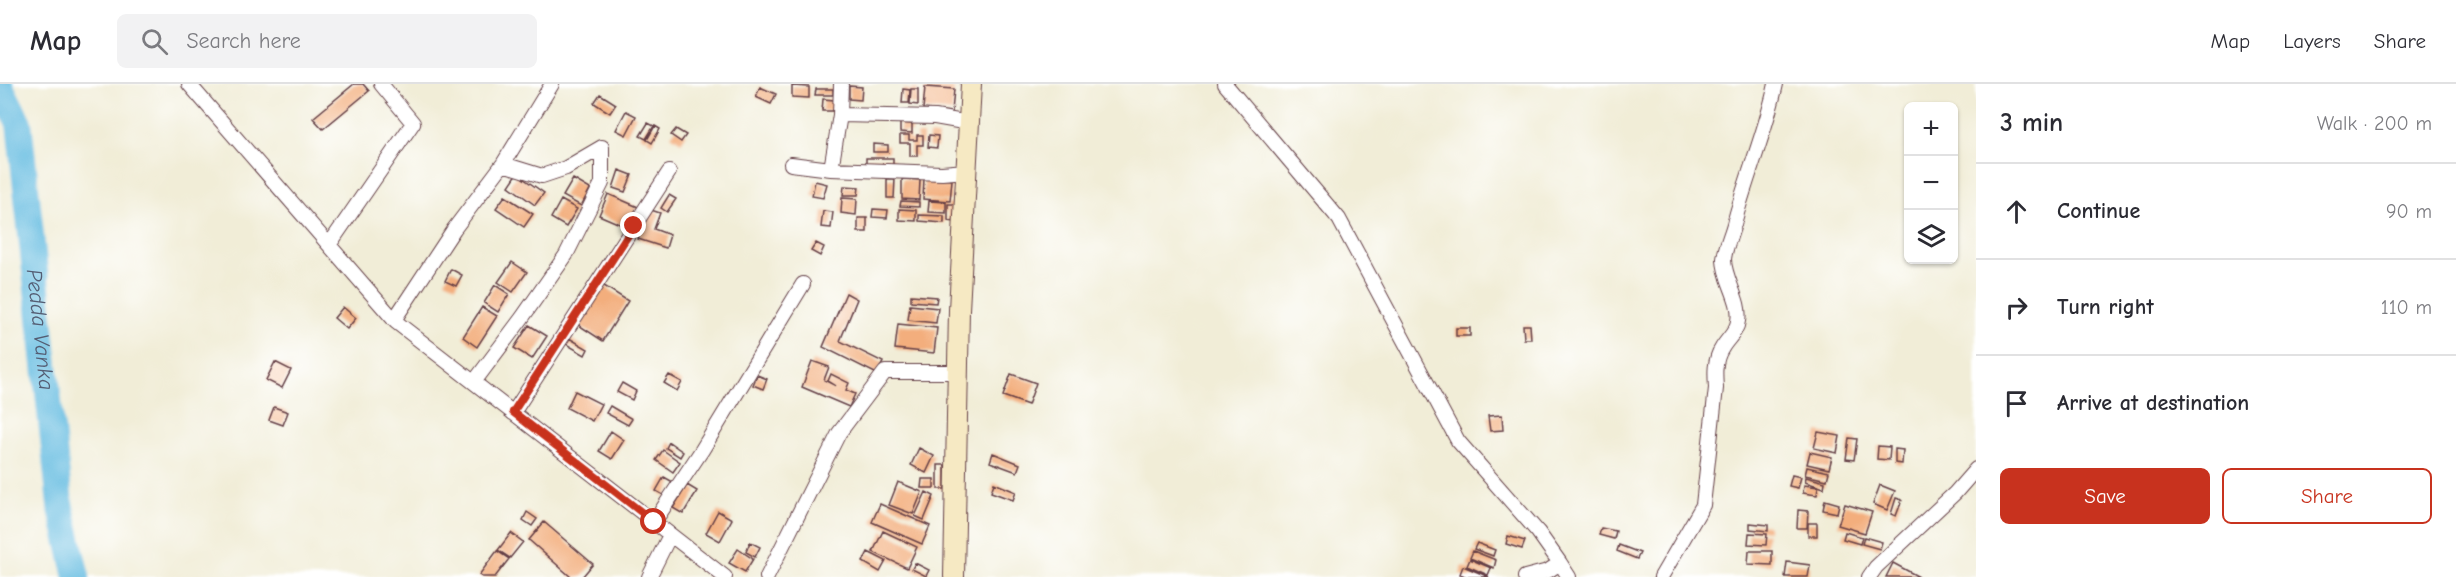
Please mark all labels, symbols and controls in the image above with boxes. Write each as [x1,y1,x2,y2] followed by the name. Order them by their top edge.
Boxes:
[117,14,537,68] search box
[30,25,81,57] text: Map
[138,25,171,58] icon: search
[186,28,301,54] text: Search here
[2211,29,2250,53] text: Map
[2283,29,2341,53] text: Layers
[2374,29,2426,53] text: Share
[1904,102,1958,264] map controls
[1904,102,1958,156] button: +
[2000,108,2063,138] text: 3 min
[2317,112,2432,135] text: Walk · 200 m
[1904,156,1958,210] button: −
[2000,195,2033,228] icon: ahead
[2057,198,2140,224] text: Continue
[2386,200,2432,223] text: 90 m
[1904,210,1958,264] button: layers
[620,212,646,238] route end
[21,268,60,391] water label: Pedda Vanka
[2000,291,2033,324] icon: right
[2057,294,2154,320] text: Turn right
[2381,296,2432,319] text: 110 m
[2000,387,2033,420] icon: arrive
[2057,390,2249,416] text: Arrive at destination
[2000,468,2210,524] button: Save
[2222,468,2432,524] button: Share
[640,508,666,534] route start

